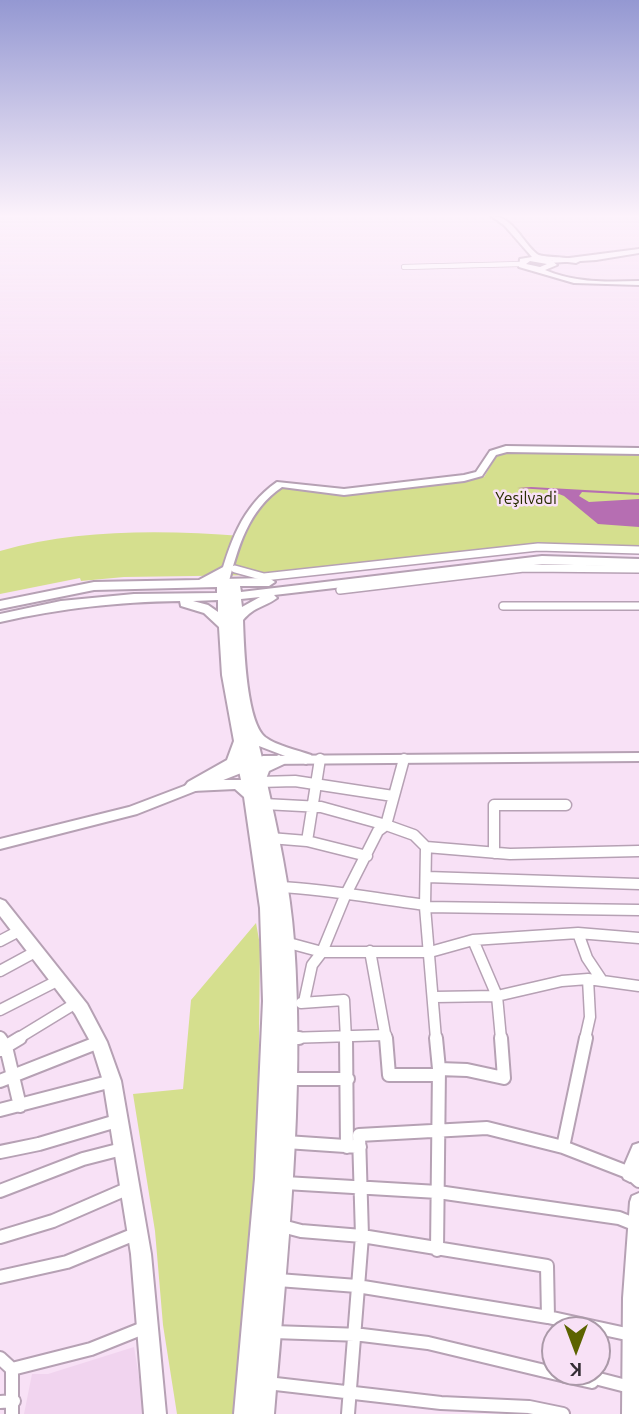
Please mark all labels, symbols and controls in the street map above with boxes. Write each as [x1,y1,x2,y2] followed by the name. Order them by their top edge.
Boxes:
[495,489,557,509] park label: Yeşilvadi
[541,1316,611,1386] north arrow
[570,1359,582,1381] text: K

